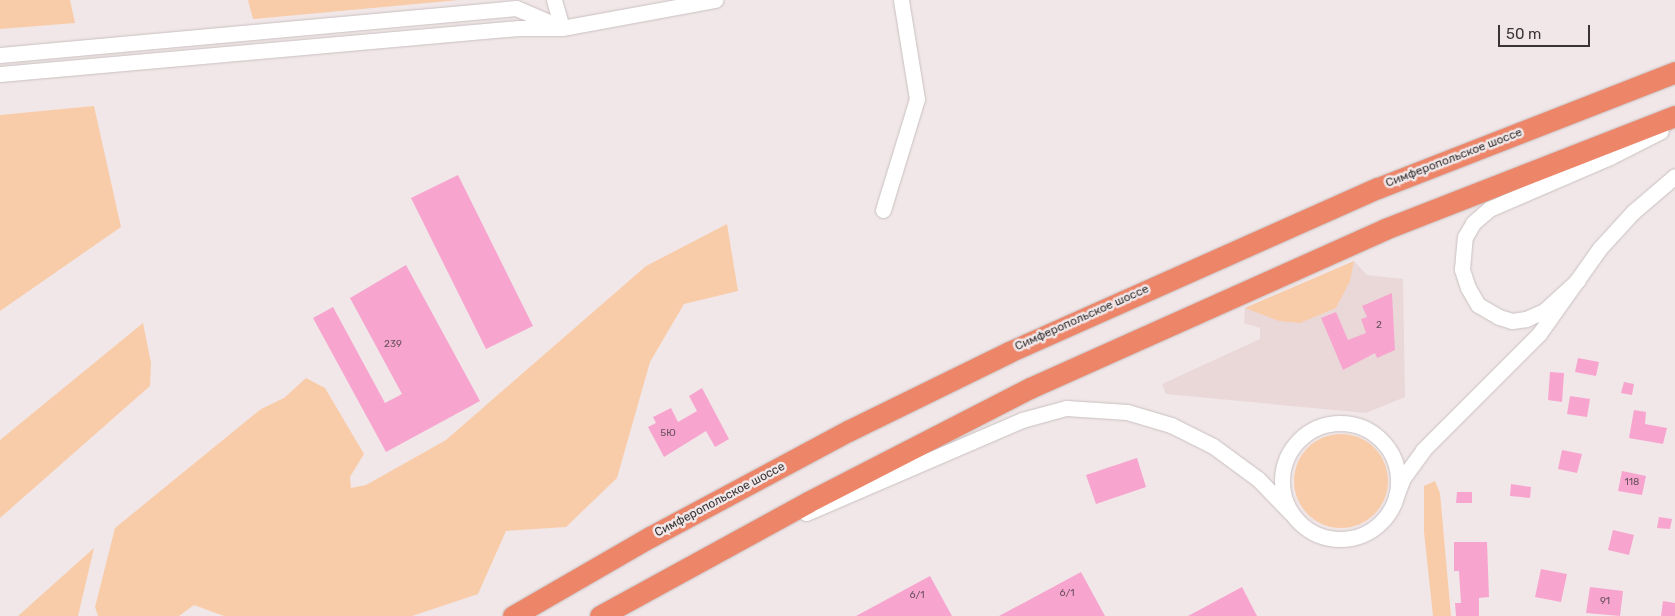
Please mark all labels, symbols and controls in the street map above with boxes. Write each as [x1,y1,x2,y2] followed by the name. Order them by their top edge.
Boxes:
[1500,15,1592,47] scale bar
[1506,25,1541,43] text: 50 m
[1384,125,1524,191] street label: Симферопольское шоссе
[1013,282,1151,354] street label: Симферопольское шоссе
[1376,320,1382,332] house number: 2
[384,339,402,351] house number: 239
[660,428,676,440] house number: 5Ю
[652,460,788,540] street label: Симферопольское шоссе
[1625,477,1639,489] house number: 118
[1059,588,1075,600] house number: 6/1
[909,590,925,602] house number: 6/1
[1600,596,1610,608] house number: 91

